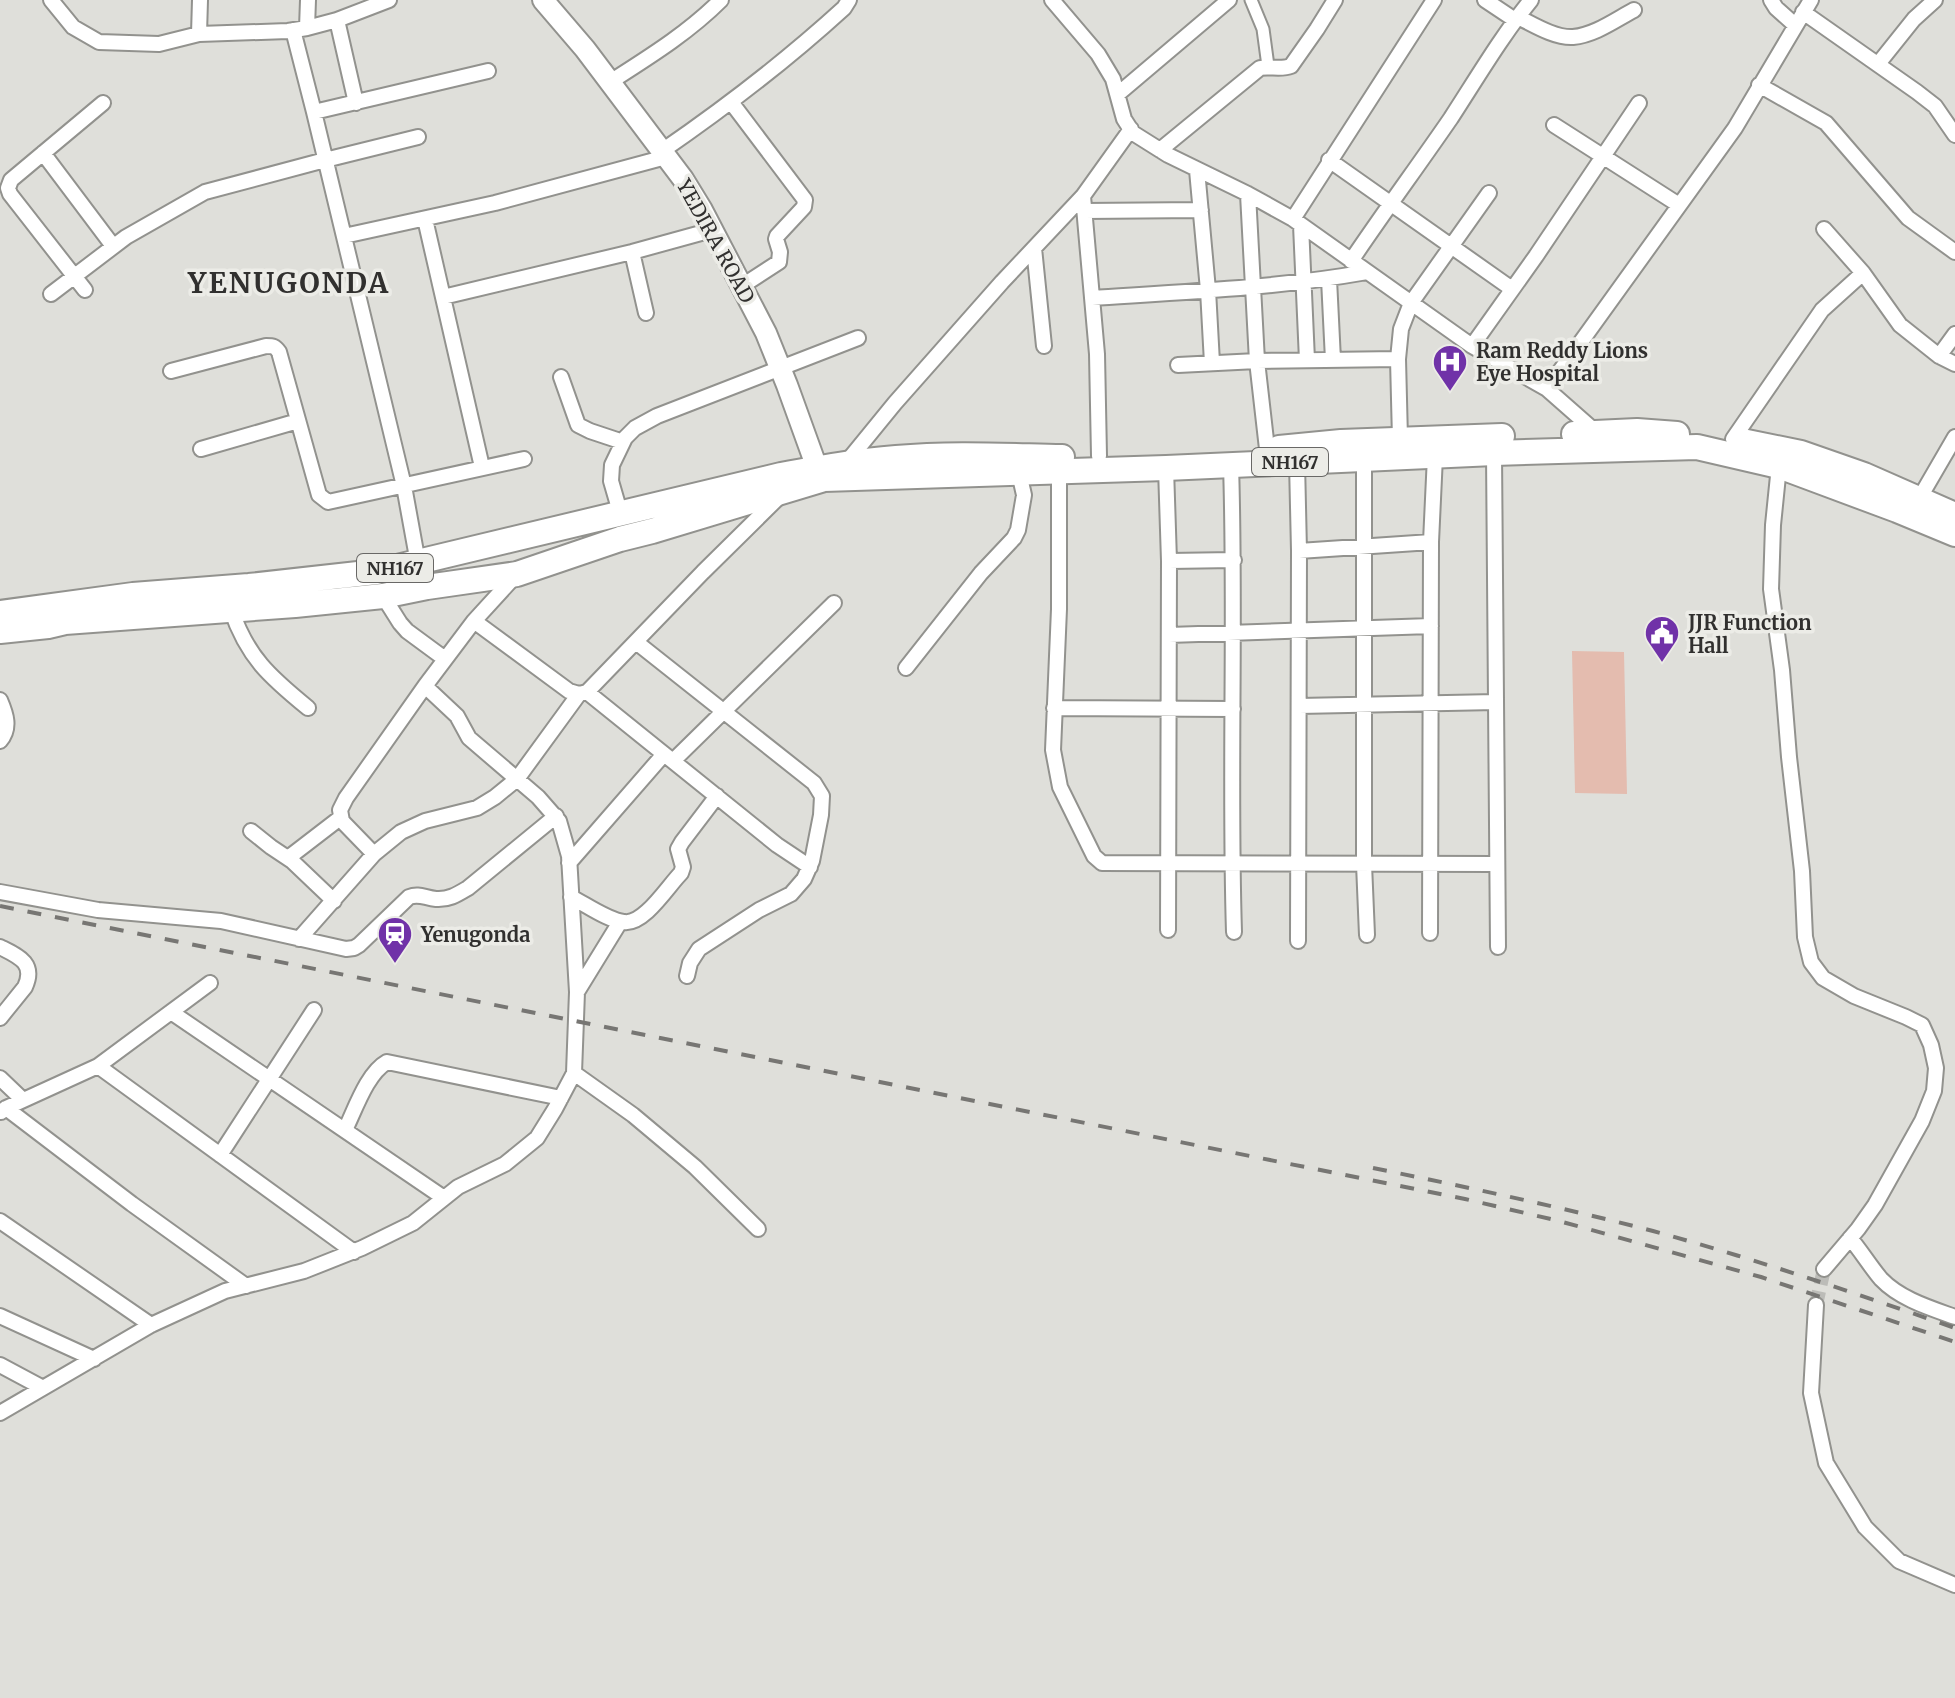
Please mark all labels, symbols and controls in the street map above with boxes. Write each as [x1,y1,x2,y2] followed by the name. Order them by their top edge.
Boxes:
[671,174,760,307] street label: YEDIRA ROAD
[187,265,390,301] district label: YENUGONDA
[1476,338,1648,386] place label: Ram Reddy Lions Eye Hospital
[1431,343,1469,393] hospital icon: Ram Reddy Lions Eye Hospital
[1252,448,1328,476] road number: NH167
[357,554,433,582] road number: NH167
[1687,610,1812,658] place label: JJR Function Hall
[1643,614,1681,664] public building icon: JJR Function Hall
[376,915,414,965] station icon: Yenugonda
[420,922,530,947] place label: Yenugonda

